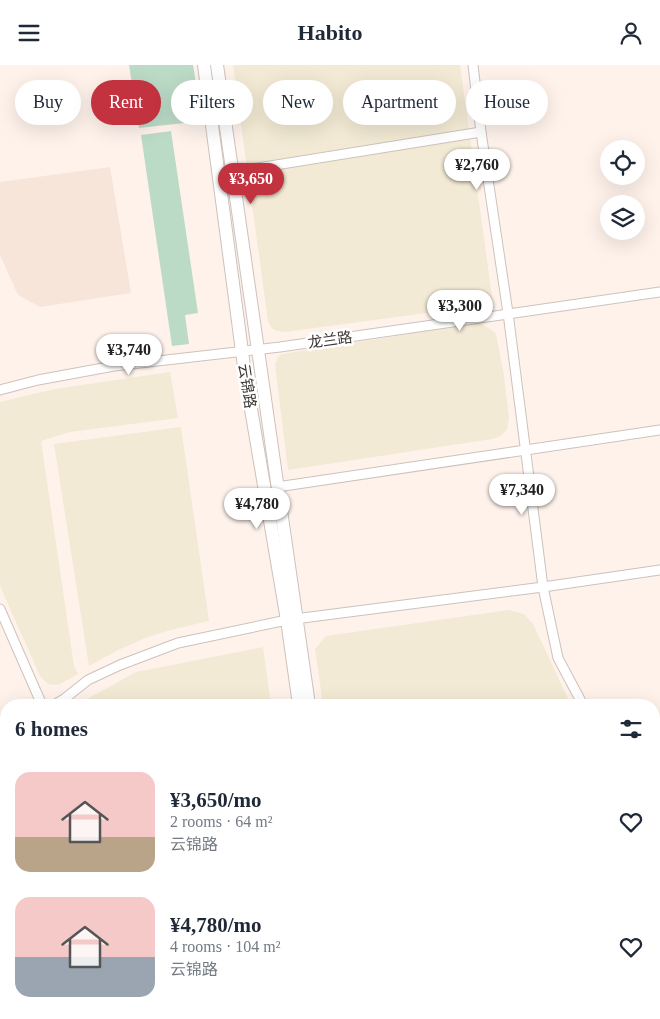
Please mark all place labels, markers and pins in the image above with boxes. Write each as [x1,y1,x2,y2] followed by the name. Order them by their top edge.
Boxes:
[436,149,518,191] pin: ¥2,760
[210,163,292,205] pin: ¥3,650
[419,289,501,332] pin: ¥3,300
[88,333,170,376] pin: ¥3,740
[481,473,563,516] pin: ¥7,340
[216,487,298,530] pin: ¥4,780

